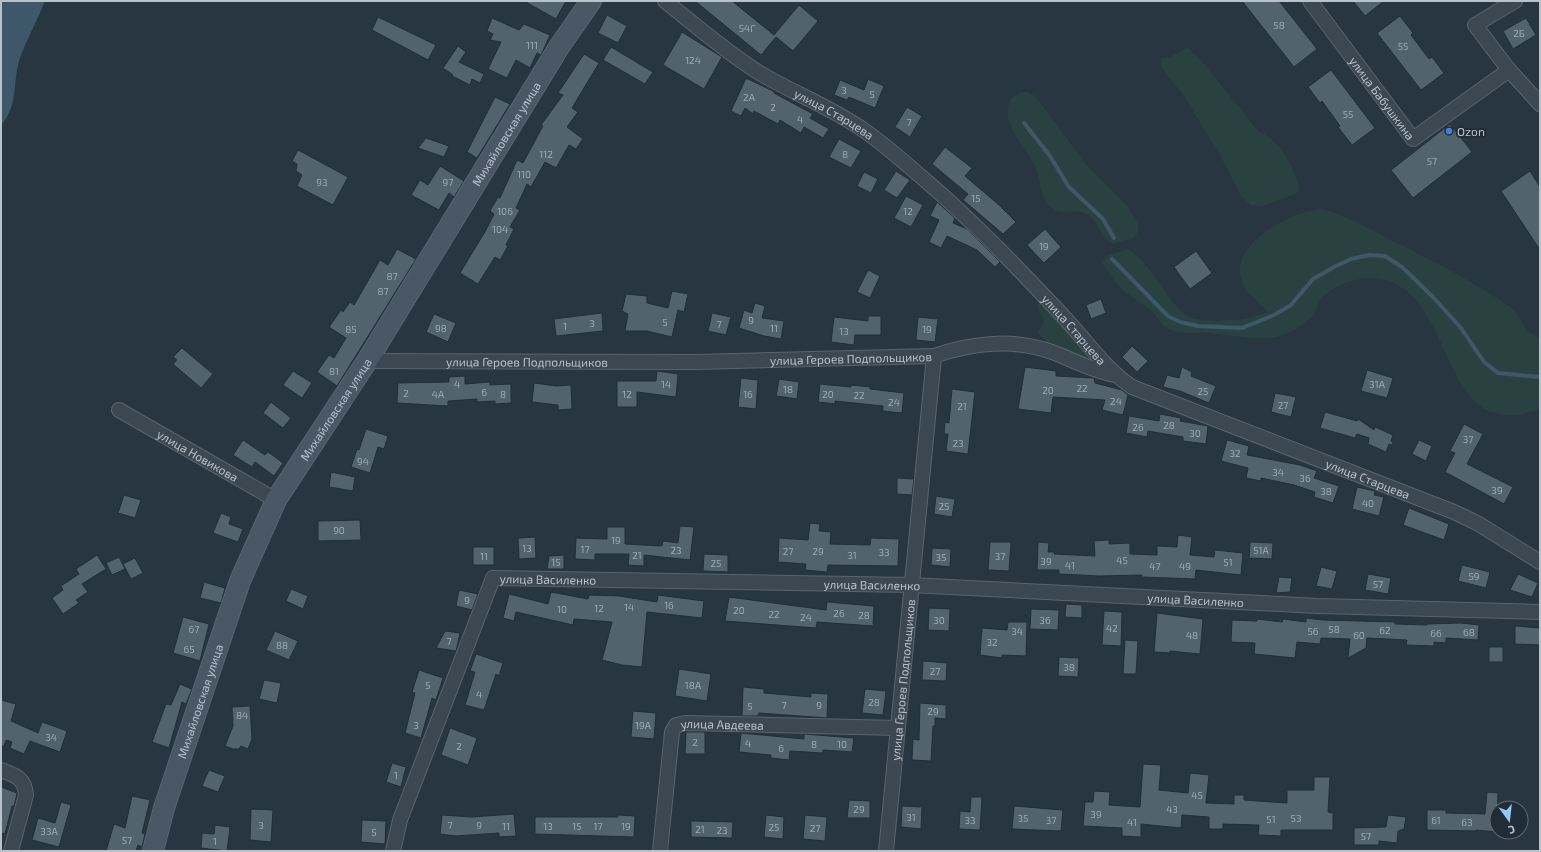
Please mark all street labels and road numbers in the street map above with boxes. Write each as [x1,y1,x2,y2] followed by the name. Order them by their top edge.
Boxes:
[1346,54,1418,142] street label: улица Бабушкина
[469,79,543,188] street label: Михайловская улица
[792,86,877,142] street label: улица Старцева
[1038,291,1109,367] street label: улица Старцева
[770,349,932,368] street label: улица Героев Подпольщиков
[446,354,608,369] street label: улица Героев Подпольщиков
[297,355,374,463] street label: Михайловская улица
[154,426,241,484] street label: улица Новикова
[1323,456,1412,501] street label: улица Старцева
[499,571,597,587] street label: улица Василенко
[823,577,921,592] street label: улица Василенко
[1147,590,1244,609] street label: улица Василенко
[888,598,917,761] street label: улица Героев Подпольщиков
[174,642,225,760] street label: Михайловская улица
[679,716,764,732] street label: улица Авдеева

